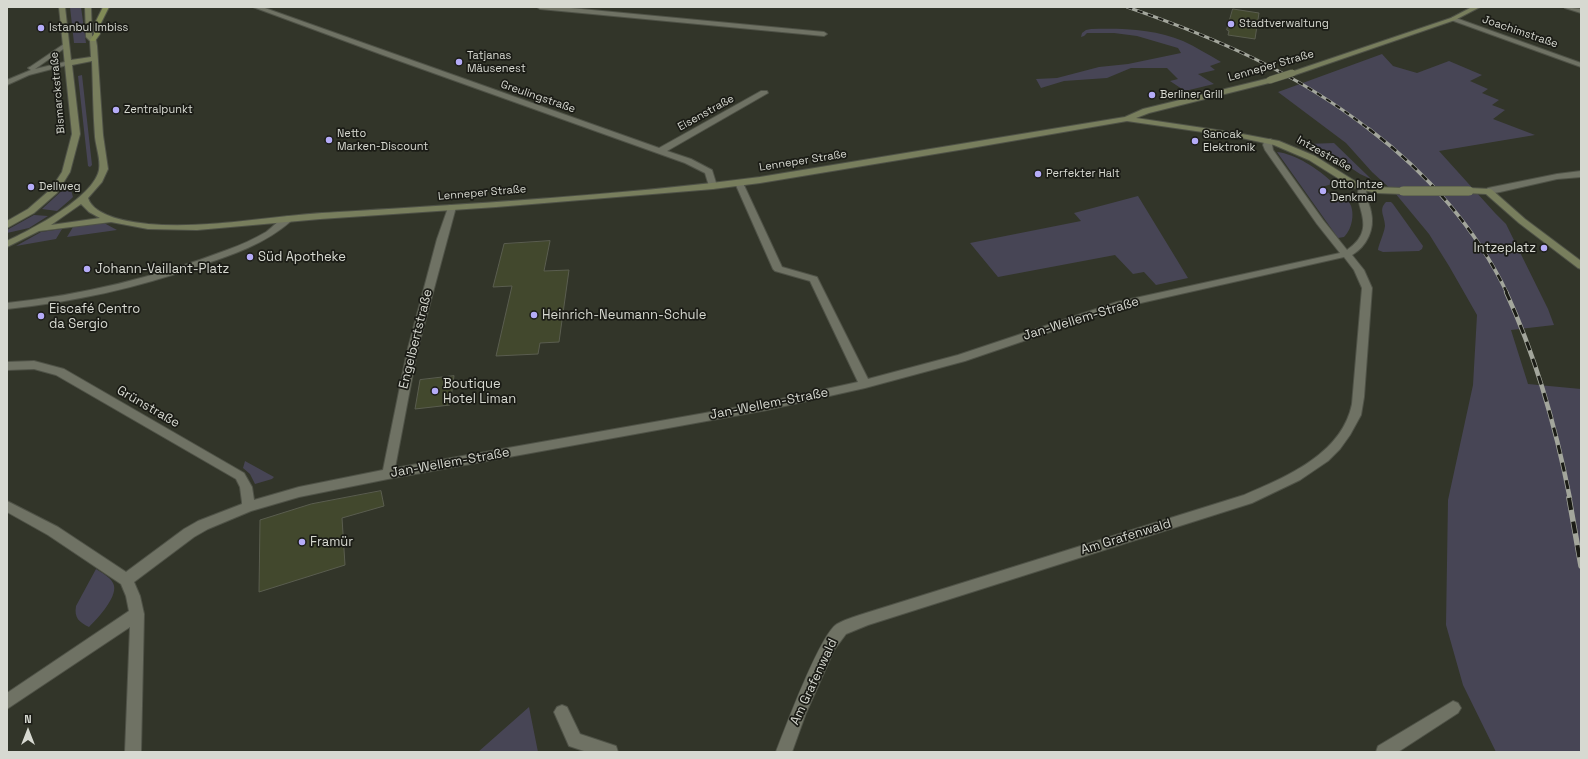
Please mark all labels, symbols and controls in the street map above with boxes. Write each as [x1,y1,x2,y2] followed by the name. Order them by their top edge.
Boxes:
[1480,13,1560,51] street label: Joachimstraße
[1239,17,1329,31] place label: Stadtverwaltung
[1226,19,1236,29] marker: Stadtverwaltung
[49,21,128,35] place label: Istanbul Imbiss
[36,23,46,33] marker: Istanbul Imbiss
[1227,47,1315,85] street label: Lenneper Straße
[467,49,526,75] place label: Tatjanas Mäusenest
[48,51,68,135] street label: Bismarckstraße
[454,57,464,67] marker: Tatjanas Mäusenest
[499,78,577,116] street label: Greulingstraße
[1160,88,1223,102] place label: Berliner Grill
[1147,90,1157,100] marker: Berliner Grill
[676,92,736,134] street label: Eisenstraße
[124,103,193,117] place label: Zentralpunkt
[111,105,121,115] marker: Zentralpunkt
[337,127,428,153] place label: Netto Marken-Discount
[1203,128,1255,154] place label: Sancak Elektronik
[1294,133,1354,175] street label: Intzestraße
[324,135,334,145] marker: Netto Marken-Discount
[1190,136,1200,146] marker: Sancak Elektronik
[758,148,848,174] street label: Lenneper Straße
[1046,167,1120,181] place label: Perfekter Halt
[1033,169,1043,179] marker: Perfekter Halt
[1331,178,1383,204] place label: Otto Intze Denkmal
[39,180,80,194] place label: Dellweg
[26,182,36,192] marker: Dellweg
[437,183,527,203] street label: Lenneper Straße
[1318,186,1328,196] marker: Otto Intze Denkmal
[1473,240,1536,256] place label: Intzeplatz
[1539,243,1549,253] marker: Intzeplatz
[258,249,346,265] place label: Süd Apotheke
[245,252,255,262] marker: Süd Apotheke
[95,261,229,277] place label: Johann-Vaillant-Platz
[82,264,92,274] marker: Johann-Vaillant-Platz
[396,288,436,390] street label: Engelbertstraße
[1021,294,1141,344] street label: Jan-Wellem-Straße
[49,301,140,332] place label: Eiscafé Centro da Sergio
[542,307,706,323] place label: Heinrich-Neumann-Schule
[529,310,539,320] marker: Heinrich-Neumann-Schule
[36,311,46,321] marker: Eiscafé Centro da Sergio
[443,376,516,407] place label: Boutique Hotel Liman
[114,383,182,431] street label: Grünstraße
[708,385,830,423] street label: Jan-Wellem-Straße
[430,386,440,396] marker: Boutique Hotel Liman
[389,445,511,481] street label: Jan-Wellem-Straße
[1079,516,1173,558] street label: Am Grafenwald
[310,534,353,550] place label: Framür
[297,537,307,547] marker: Framür
[787,636,841,728] street label: Am Grafenwald
[8,711,48,751] north arrow
[24,712,32,726] text: N

